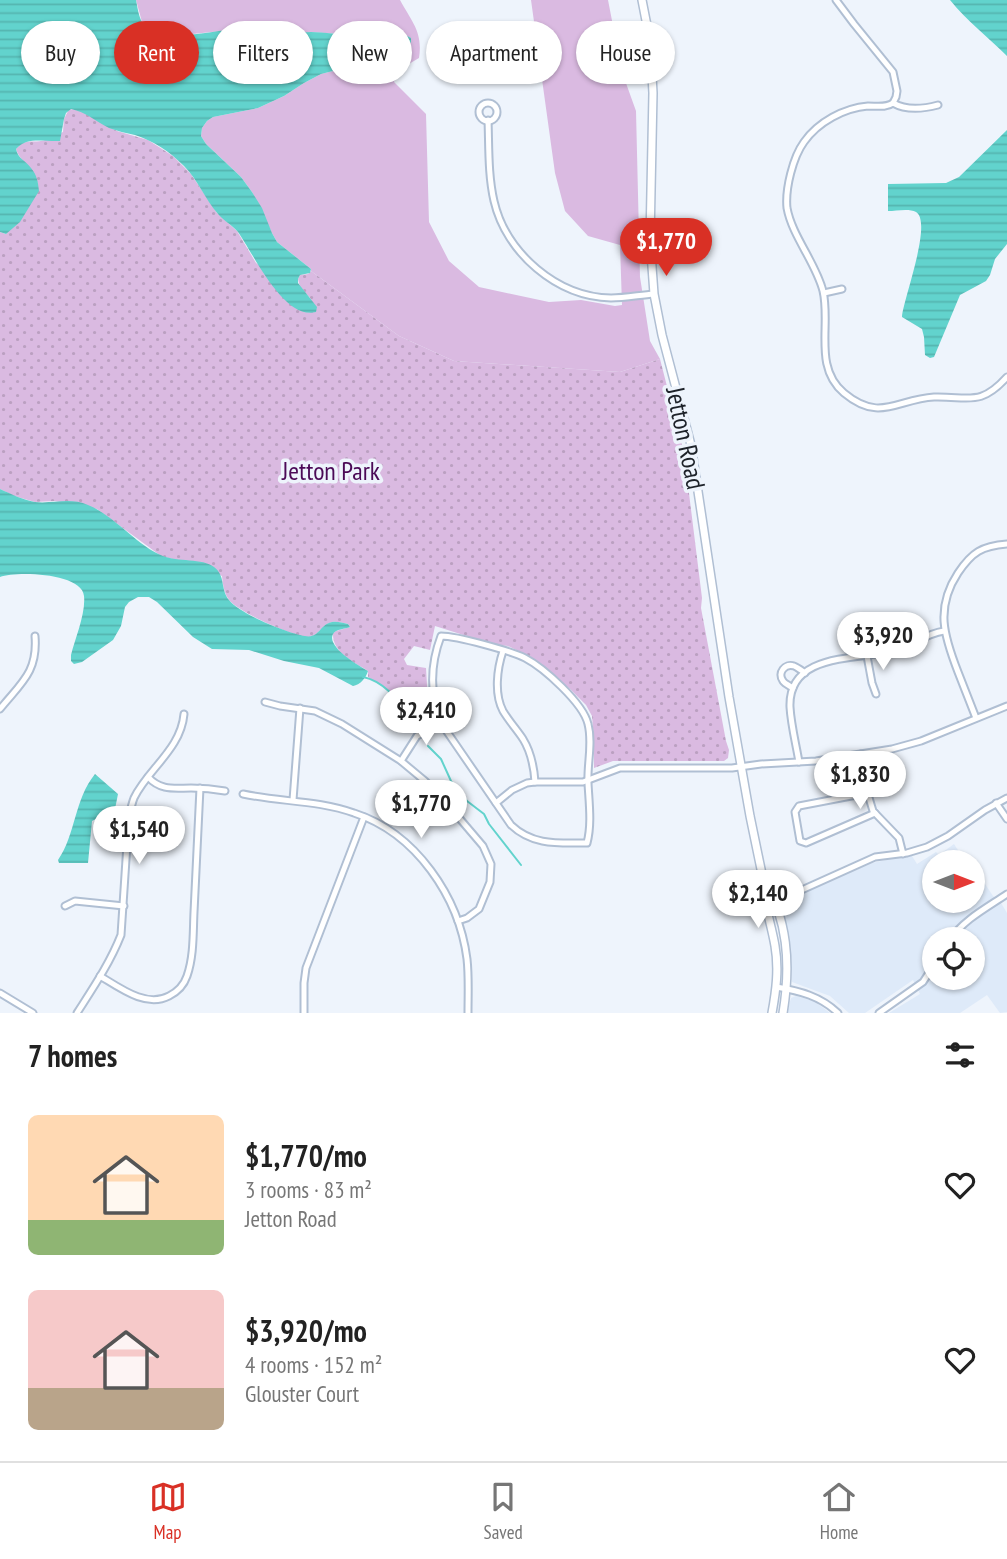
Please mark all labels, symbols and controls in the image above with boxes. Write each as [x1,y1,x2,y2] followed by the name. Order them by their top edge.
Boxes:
[21,21,100,84] chip: Buy
[114,21,199,84] chip: Rent
[213,21,313,84] chip: Filters
[327,21,412,84] chip: New
[426,21,562,84] chip: Apartment
[576,21,675,84] chip: House
[609,218,723,278] pin: $1,770
[636,226,696,255] text: $1,770
[659,383,713,492] street label: Jetton Road
[281,454,380,487] park label: Jetton Park
[826,612,940,672] pin: $3,920
[853,620,913,649] text: $3,920
[369,688,483,747] pin: $2,410
[396,695,456,724] text: $2,410
[803,752,917,811] pin: $1,830
[830,759,890,788] text: $1,830
[364,780,478,840] pin: $1,770
[391,788,451,817] text: $1,770
[82,806,196,866] pin: $1,540
[109,814,169,843] text: $1,540
[922,850,985,914] north arrow
[922,850,985,990] map controls
[701,870,815,930] pin: $2,140
[728,878,788,907] text: $2,140
[922,927,985,990] button: locate
[28,1036,117,1075] text: 7 homes
[941,1036,979,1074] icon: filters
[245,1136,367,1175] text: $1,770/mo
[84,1143,168,1227] icon: home
[941,1166,979,1204] icon: heart
[245,1175,372,1204] text: 3 rooms · 83 m²
[245,1204,337,1233] text: Jetton Road
[245,1311,367,1350] text: $3,920/mo
[84,1318,168,1402] icon: home
[941,1341,979,1379] icon: heart
[245,1350,382,1379] text: 4 rooms · 152 m²
[245,1379,359,1408] text: Glouster Court
[149,1478,187,1544] tab: Map
[484,1478,523,1544] tab: Saved
[820,1478,858,1544] tab: Home

